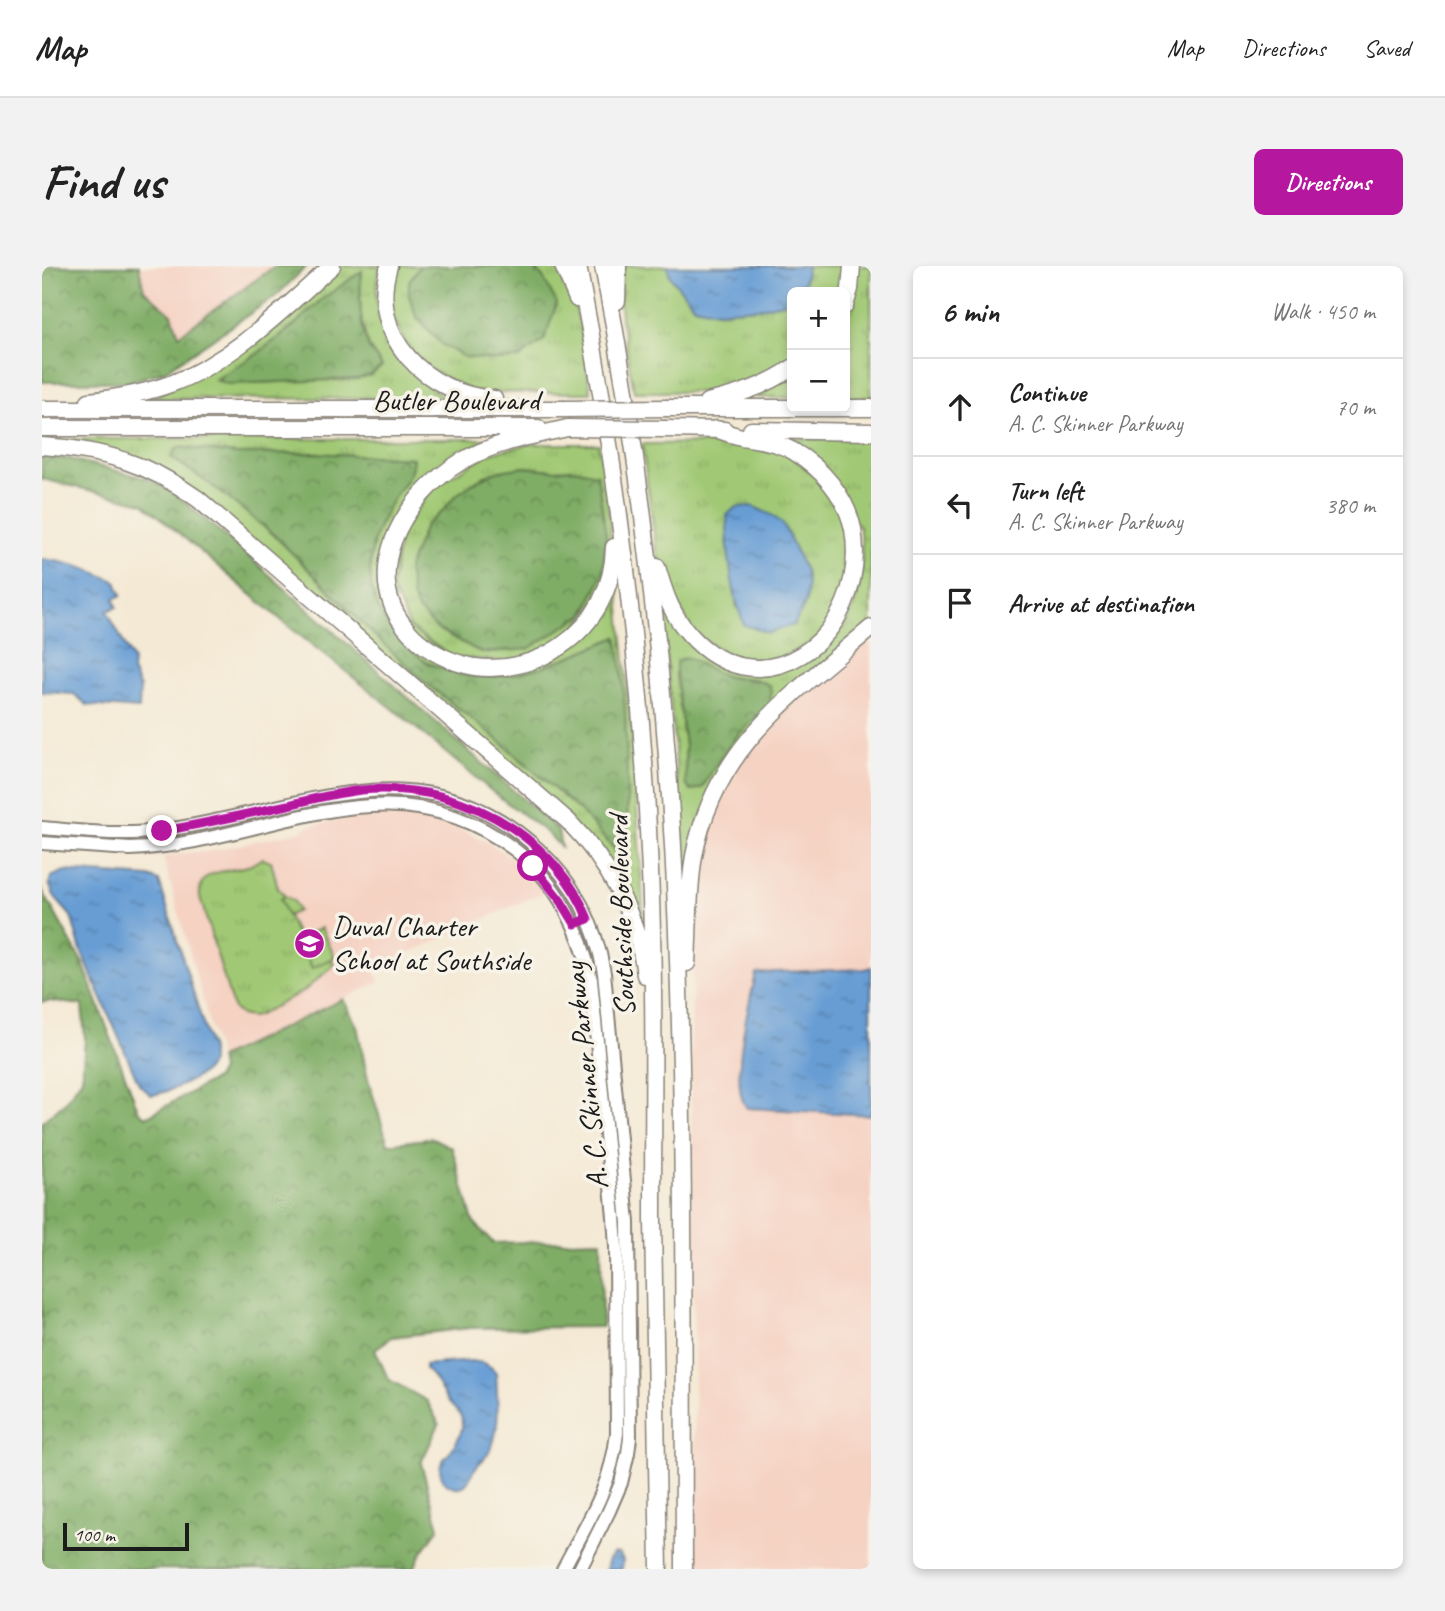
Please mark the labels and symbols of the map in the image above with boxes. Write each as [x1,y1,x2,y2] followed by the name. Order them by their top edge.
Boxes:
[373,381,544,419] street label: Butler Boulevard
[598,811,643,1017] street label: Southside Boulevard
[146,815,177,846] route end
[517,850,548,881] route start
[332,907,532,979] place label: Duval Charter School at Southside
[292,926,326,960] school or university icon: Duval Charter School at Southside
[555,959,617,1191] street label: A. C. Skinner Parkway
[63,1520,189,1552] scale bar

